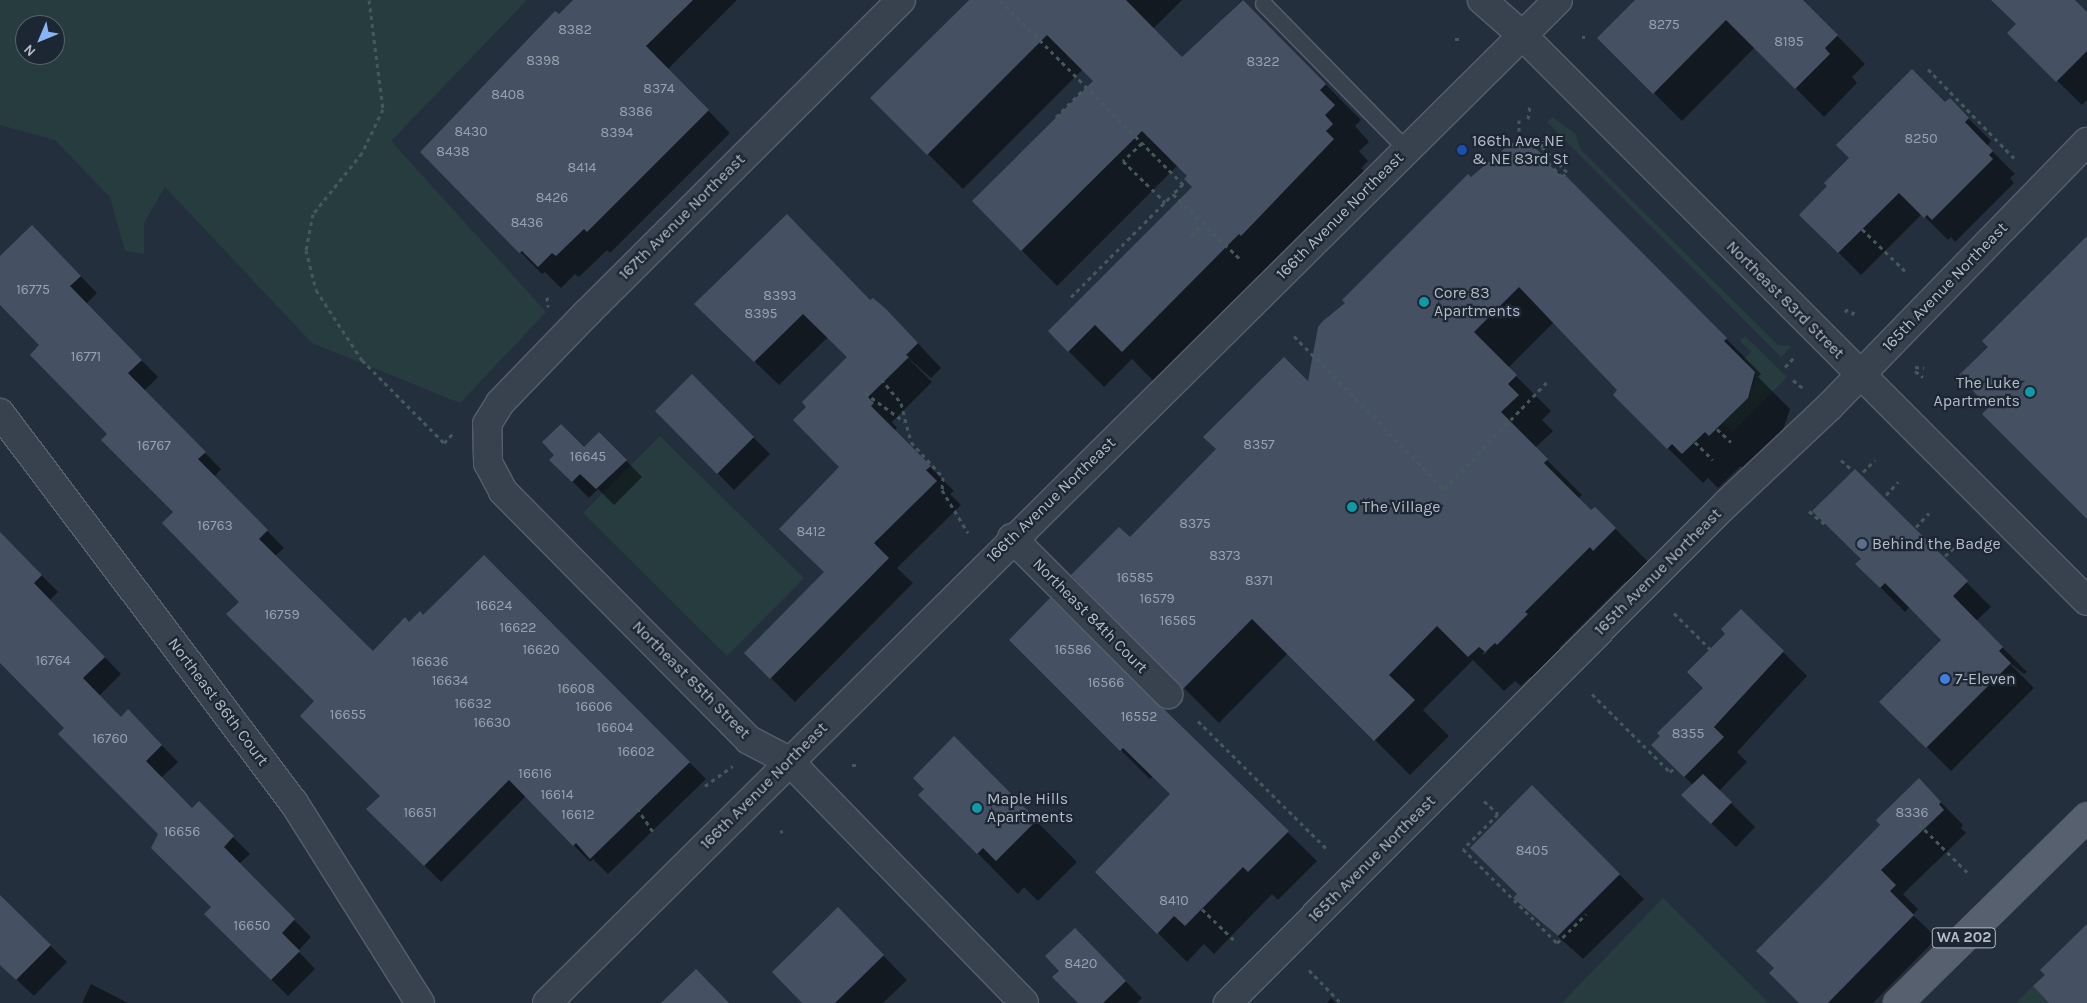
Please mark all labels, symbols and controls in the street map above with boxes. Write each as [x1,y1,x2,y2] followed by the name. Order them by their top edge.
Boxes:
[15,15,65,65] north arrow
[1648,17,1680,33] house number: 8275
[558,22,592,38] house number: 8382
[1774,34,1804,50] house number: 8195
[20,41,39,60] text: N
[526,53,560,69] house number: 8398
[1246,54,1280,70] house number: 8322
[643,81,675,97] house number: 8374
[491,87,525,103] house number: 8408
[619,104,653,120] house number: 8386
[455,124,487,140] house number: 8430
[601,125,633,141] house number: 8394
[1472,131,1568,169] place label: 166th Ave NE & NE 83rd St
[1905,131,1937,147] house number: 8250
[436,144,470,160] house number: 8438
[1456,144,1468,156] marker: 166th Ave NE & NE 83rd St
[1272,148,1408,284] street label: 166th Avenue Northeast
[615,150,749,284] street label: 167th Avenue Northeast
[568,160,596,176] house number: 8414
[536,190,568,206] house number: 8426
[511,215,543,231] house number: 8436
[1878,218,2012,356] street label: 165th Avenue Northeast
[1722,237,1848,363] street label: Northeast 83rd Street
[16,282,50,298] house number: 16775
[1434,283,1520,321] place label: Core 83 Apartments
[763,288,797,304] house number: 8393
[1418,296,1430,308] marker: Core 83 Apartments
[745,306,777,322] house number: 8395
[71,349,101,365] house number: 16771
[1934,373,2020,411] place label: The Luke Apartments
[2024,386,2036,398] marker: The Luke Apartments
[982,433,1120,567] street label: 166th Avenue Northeast
[1243,437,1275,453] house number: 8357
[137,438,171,454] house number: 16767
[570,449,606,465] house number: 16645
[1362,497,1440,517] place label: The Village
[1346,501,1358,513] marker: The Village
[1590,504,1726,640] street label: 165th Avenue Northeast
[1179,516,1211,532] house number: 8375
[197,518,233,534] house number: 16763
[796,524,826,540] house number: 8412
[1872,534,2001,554] place label: Behind the Badge
[1856,538,1868,550] marker: Behind the Badge
[1209,548,1241,564] house number: 8373
[1029,555,1151,677] street label: Northeast 84th Court
[1116,570,1154,586] house number: 16585
[1245,573,1273,589] house number: 8371
[1139,591,1175,607] house number: 16579
[476,598,512,614] house number: 16624
[264,607,300,623] house number: 16759
[1160,613,1196,629] house number: 16565
[628,617,754,743] street label: Northeast 85th Street
[500,620,536,636] house number: 16622
[164,634,272,770] street label: Northeast 86th Court
[522,642,560,658] house number: 16620
[1054,642,1092,658] house number: 16586
[35,653,71,669] house number: 16764
[412,654,448,670] house number: 16636
[1955,669,2016,689] place label: 7-Eleven
[432,673,468,689] house number: 16634
[1939,673,1951,685] marker: 7-Eleven
[1088,675,1124,691] house number: 16566
[557,681,595,697] house number: 16608
[454,696,492,712] house number: 16632
[576,699,612,715] house number: 16606
[330,707,366,723] house number: 16655
[1121,709,1157,725] house number: 16552
[473,715,511,731] house number: 16630
[696,718,832,854] street label: 166th Avenue Northeast
[597,720,633,736] house number: 16604
[1672,726,1704,742] house number: 8355
[92,731,128,747] house number: 16760
[617,744,655,760] house number: 16602
[518,766,552,782] house number: 16616
[540,787,574,803] house number: 16614
[987,789,1073,827] place label: Maple Hills Apartments
[1304,791,1440,927] street label: 165th Avenue Northeast
[971,802,983,814] marker: Maple Hills Apartments
[403,805,437,821] house number: 16651
[1895,805,1929,821] house number: 8336
[561,807,595,823] house number: 16612
[164,824,200,840] house number: 16656
[1516,843,1548,859] house number: 8405
[1159,893,1189,909] house number: 8410
[234,918,270,934] house number: 16650
[1932,926,1996,950] road number: WA 202
[1065,956,1097,972] house number: 8420

